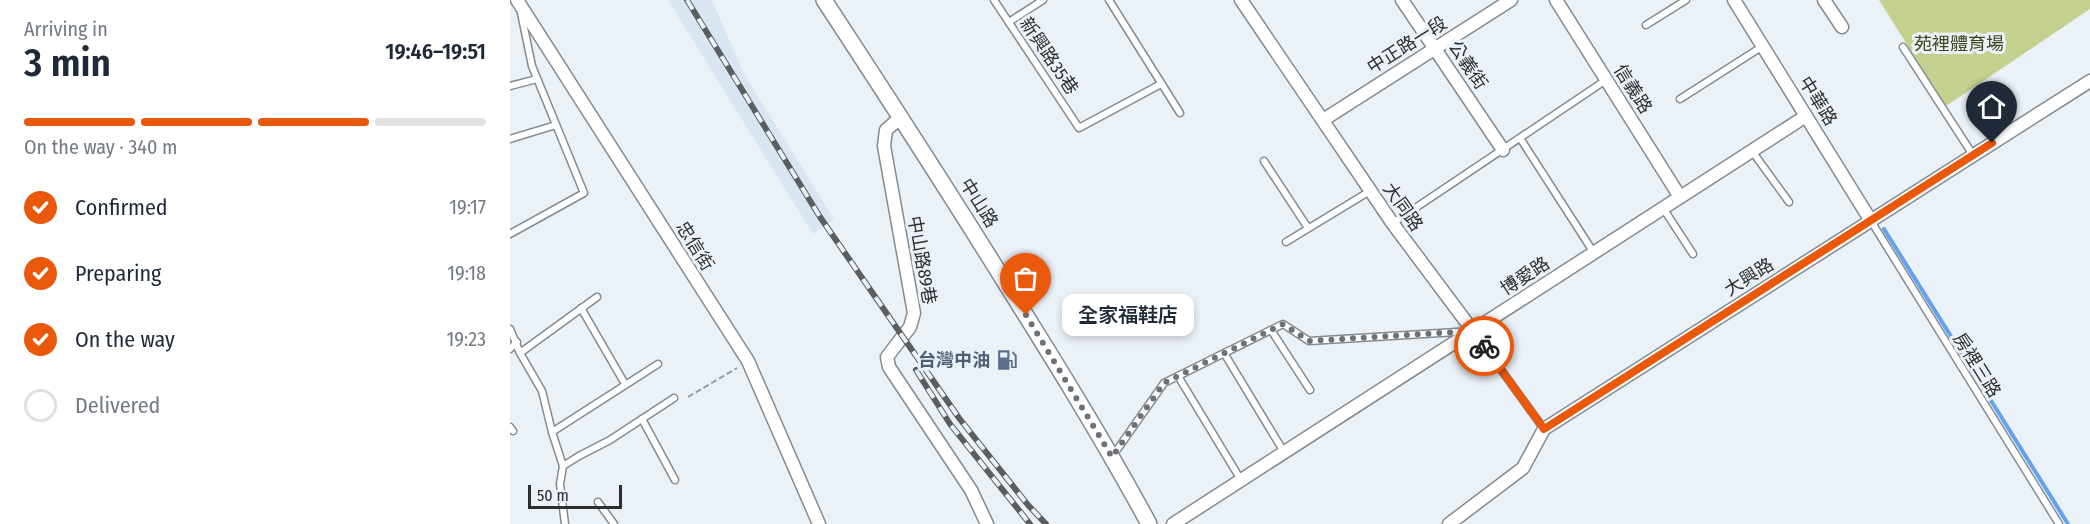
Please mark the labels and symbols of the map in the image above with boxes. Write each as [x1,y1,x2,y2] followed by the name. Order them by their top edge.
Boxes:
[1363,12,1451,78] street label: 中正路一段
[1015,13,1083,99] street label: 新興路35巷
[1914,33,2004,55] park label: 苑裡體育場
[1444,36,1492,94] street label: 公義街
[1609,60,1657,118] street label: 信義路
[1794,72,1842,130] street label: 中華路
[1966,81,2017,143] pin
[955,174,1003,232] street label: 中山路
[1379,179,1427,235] street label: 大同路
[903,214,941,306] street label: 中山路89巷
[671,217,719,275] street label: 忠信街
[1496,252,1554,300] street label: 博愛路
[1000,253,1051,315] pin
[1720,253,1778,301] street label: 大興路
[1062,294,1194,336] callout: 全家福鞋店
[1454,316,1514,376] courier
[1949,329,2005,401] street label: 房裡三路
[995,348,1019,372] fuel station icon: 台灣中油
[918,349,990,371] place label: 台灣中油
[528,482,622,510] scale bar

